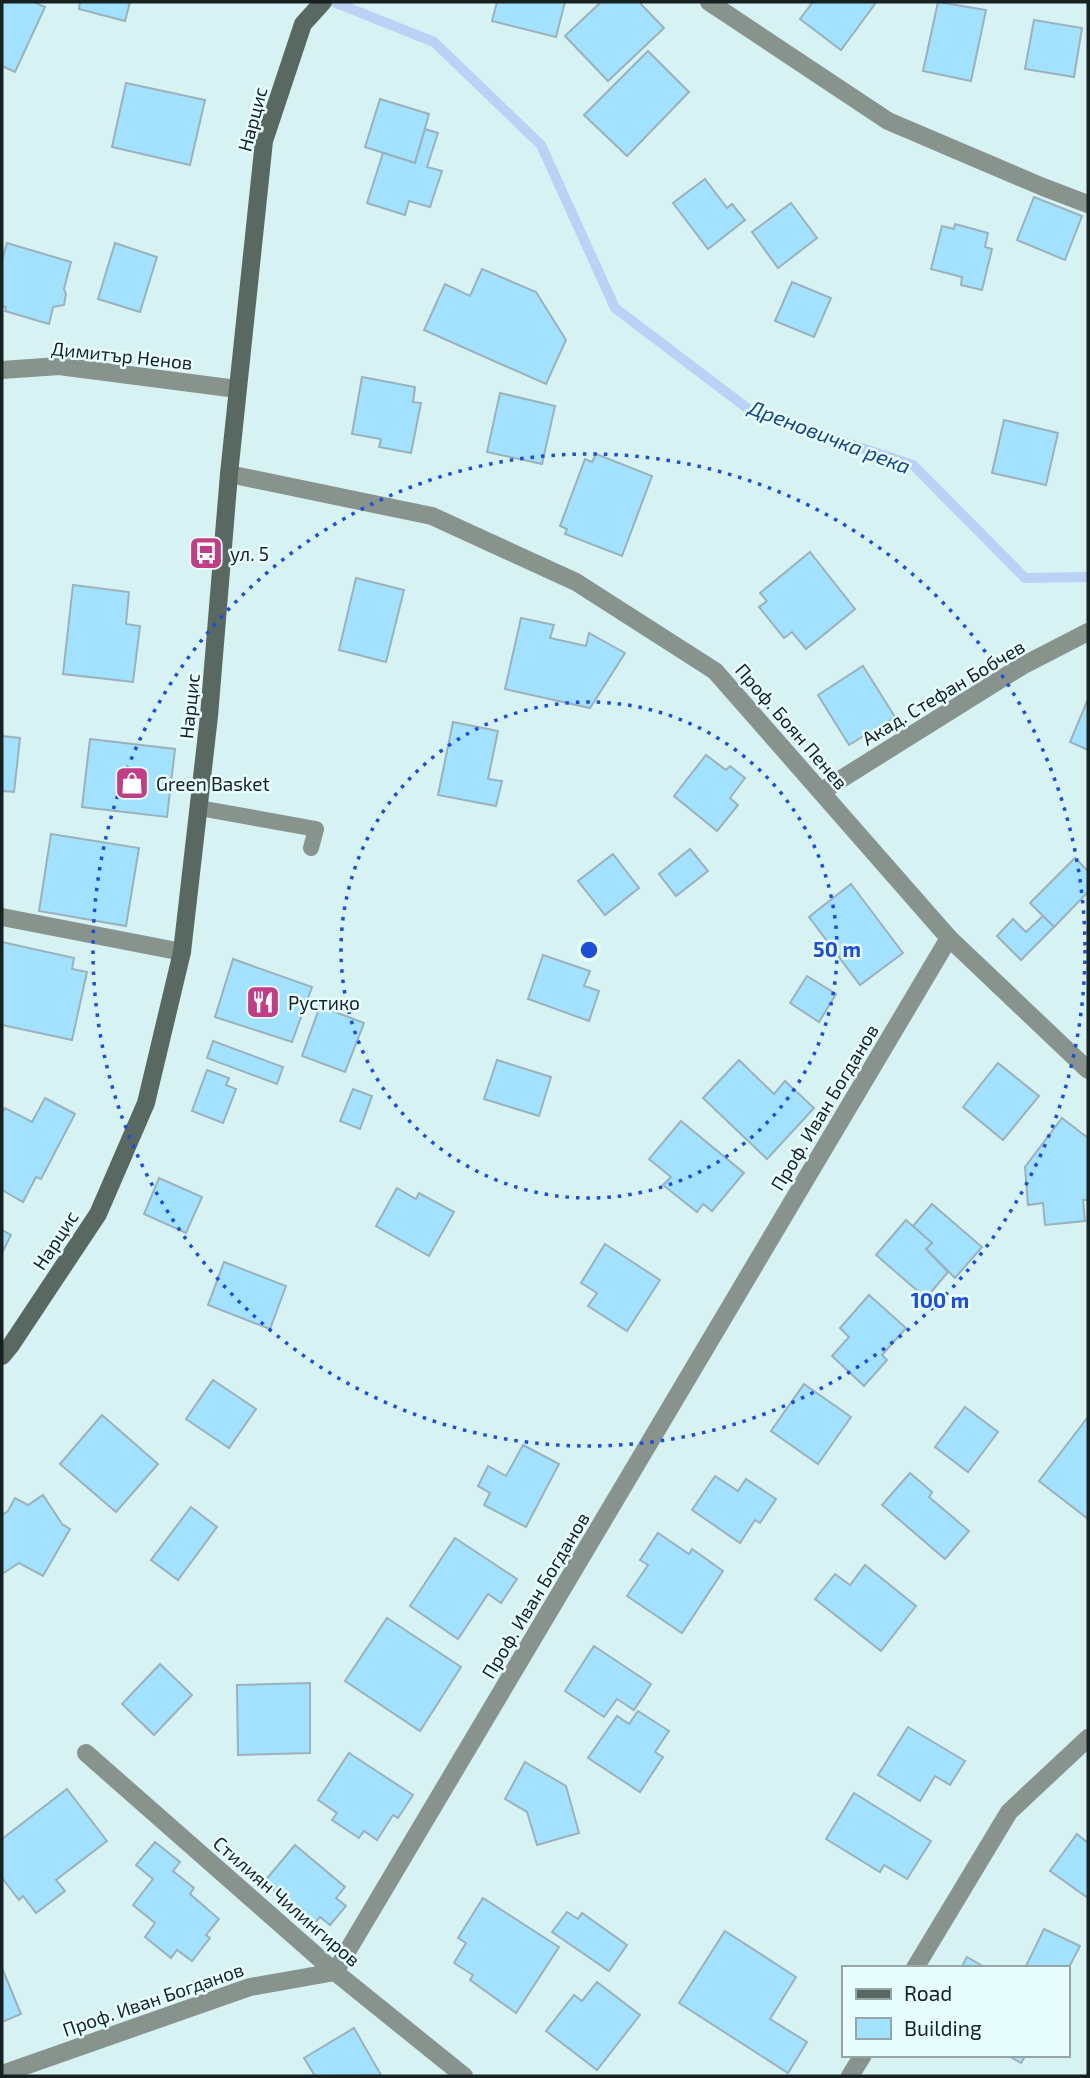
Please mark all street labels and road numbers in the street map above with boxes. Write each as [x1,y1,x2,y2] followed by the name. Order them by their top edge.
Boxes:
[232,84,272,154] street label: Нарцис
[50,336,194,374] street label: Димитър Ненов
[857,634,1029,750] street label: Акад. Стефан Бобчев
[731,658,853,794] street label: Проф. Боян Пенев
[174,672,204,740] street label: Нарцис
[765,1020,883,1194] street label: Проф. Иван Богданов
[27,1206,83,1274] street label: Нарцис
[476,1508,594,1682] street label: Проф. Иван Богданов
[209,1831,365,1971] street label: Стилиян Чилингиров
[59,1957,247,2041] street label: Проф. Иван Богданов

